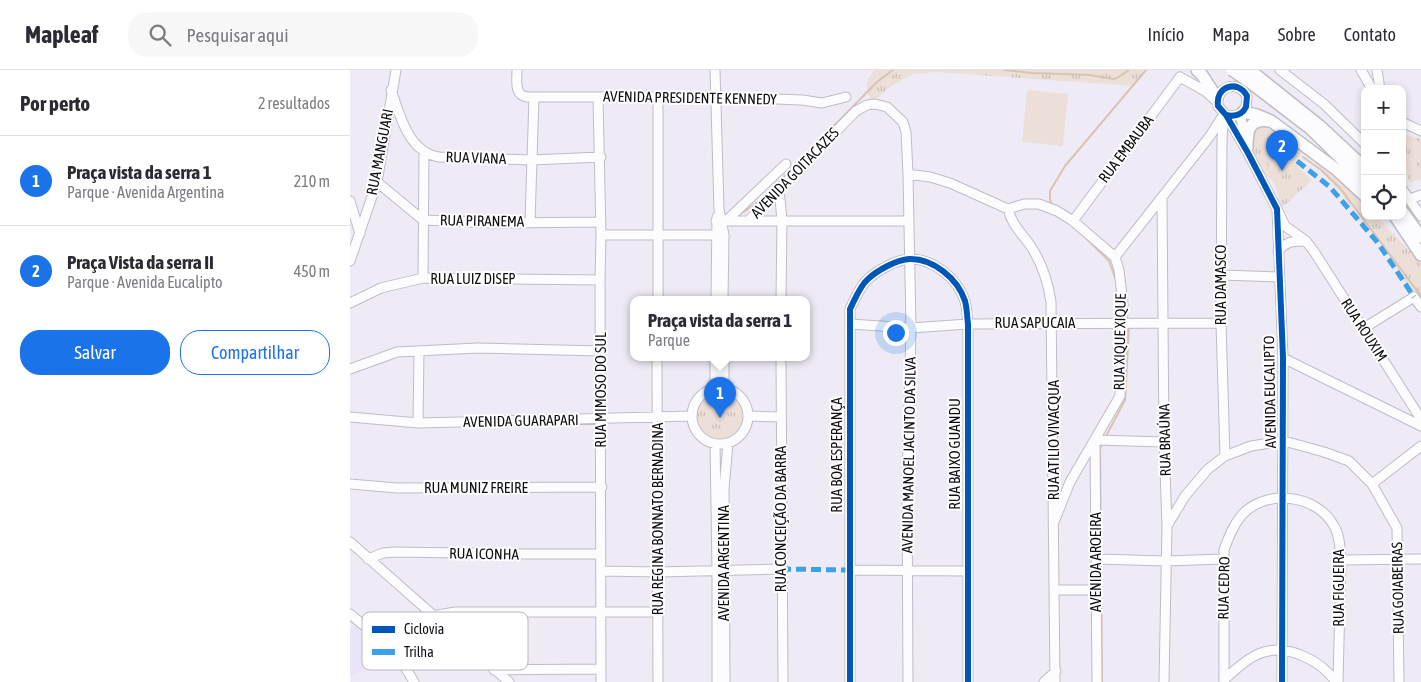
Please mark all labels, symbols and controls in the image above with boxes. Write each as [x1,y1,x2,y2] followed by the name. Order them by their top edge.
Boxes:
[128,12,478,57] search box
[25,21,98,48] text: Mapleaf
[146,21,174,49] icon: search
[186,24,289,46] text: Pesquisar aqui
[1148,24,1184,45] text: Início
[1212,24,1250,45] text: Mapa
[1278,24,1316,45] text: Sobre
[1344,24,1396,45] text: Contato
[1361,85,1406,220] map controls
[1361,85,1406,130] button: +
[603,87,777,108] street label: AVENIDA PRESIDENTE KENNEDY
[20,91,90,115] text: Por perto
[258,94,330,112] text: 2 resultados
[363,107,396,196] street label: RUA MANGUARI
[1095,111,1157,186] street label: RUA EMBAUBA
[747,124,842,221] street label: AVENIDA GOITACAZES
[1266,130,1298,171] pin: 2
[1361,130,1406,175] button: −
[445,148,507,167] street label: RUA VIANA
[67,161,212,183] text: Praça vista da serra 1
[32,172,40,190] text: 1
[294,172,330,190] text: 210 m
[1361,175,1406,220] button: locate
[67,183,224,201] text: Parque · Avenida Argentina
[440,211,525,230] street label: RUA PIRANEMA
[1212,245,1229,325] street label: RUA DAMASCO
[67,251,214,273] text: Praça Vista da serra II
[32,262,40,280] text: 2
[294,262,330,280] text: 450 m
[430,270,516,287] street label: RUA LUIZ DISEP
[67,273,223,291] text: Parque · Avenida Eucalipto
[1110,293,1129,391] street label: RUA XIQUE XIQUE
[1338,295,1391,364] street label: RUA ROUXIM
[630,296,810,361] popup
[648,309,792,331] text: Praça vista da serra 1
[995,314,1076,331] street label: RUA SAPUCAIA
[883,320,909,346] your location
[20,330,170,375] button: Salvar
[180,330,330,375] button: Compartilhar
[648,331,690,349] text: Parque
[592,332,609,448] street label: RUA MIMOSO DO SUL
[1260,335,1279,448] street label: AVENIDA EUCALIPTO
[898,356,919,553] street label: AVENIDA MANOEL JACINTO DA SILVA
[704,377,736,418] pin: 1
[1045,379,1062,500] street label: RUA ATILIO VIVACQUA
[828,397,845,513] street label: RUA BOA ESPERANÇA
[946,398,963,510] street label: RUA BAIXO GUANDU
[1155,403,1174,477] street label: RUA BRAÚNA
[463,411,579,430] street label: AVENIDA GUARAPARI
[649,422,666,615] street label: RUA REGINA BONNATO BERNADINA
[772,445,789,592] street label: RUA CONCEIÇÃO DA BARRA
[424,479,528,496] street label: RUA MUNIZ FREIRE
[715,504,732,621] street label: AVENIDA ARGENTINA
[1087,511,1104,612] street label: AVENIDA AROEIRA
[1388,542,1407,634] street label: RUA GOIABEIRAS
[449,544,520,563] street label: RUA ICONHA
[1330,549,1347,627] street label: RUA FIGUEIRA
[1214,556,1233,620] street label: RUA CEDRO
[362,612,528,670] legend
[404,621,444,637] text: Ciclovia
[404,644,434,660] text: Trilha

